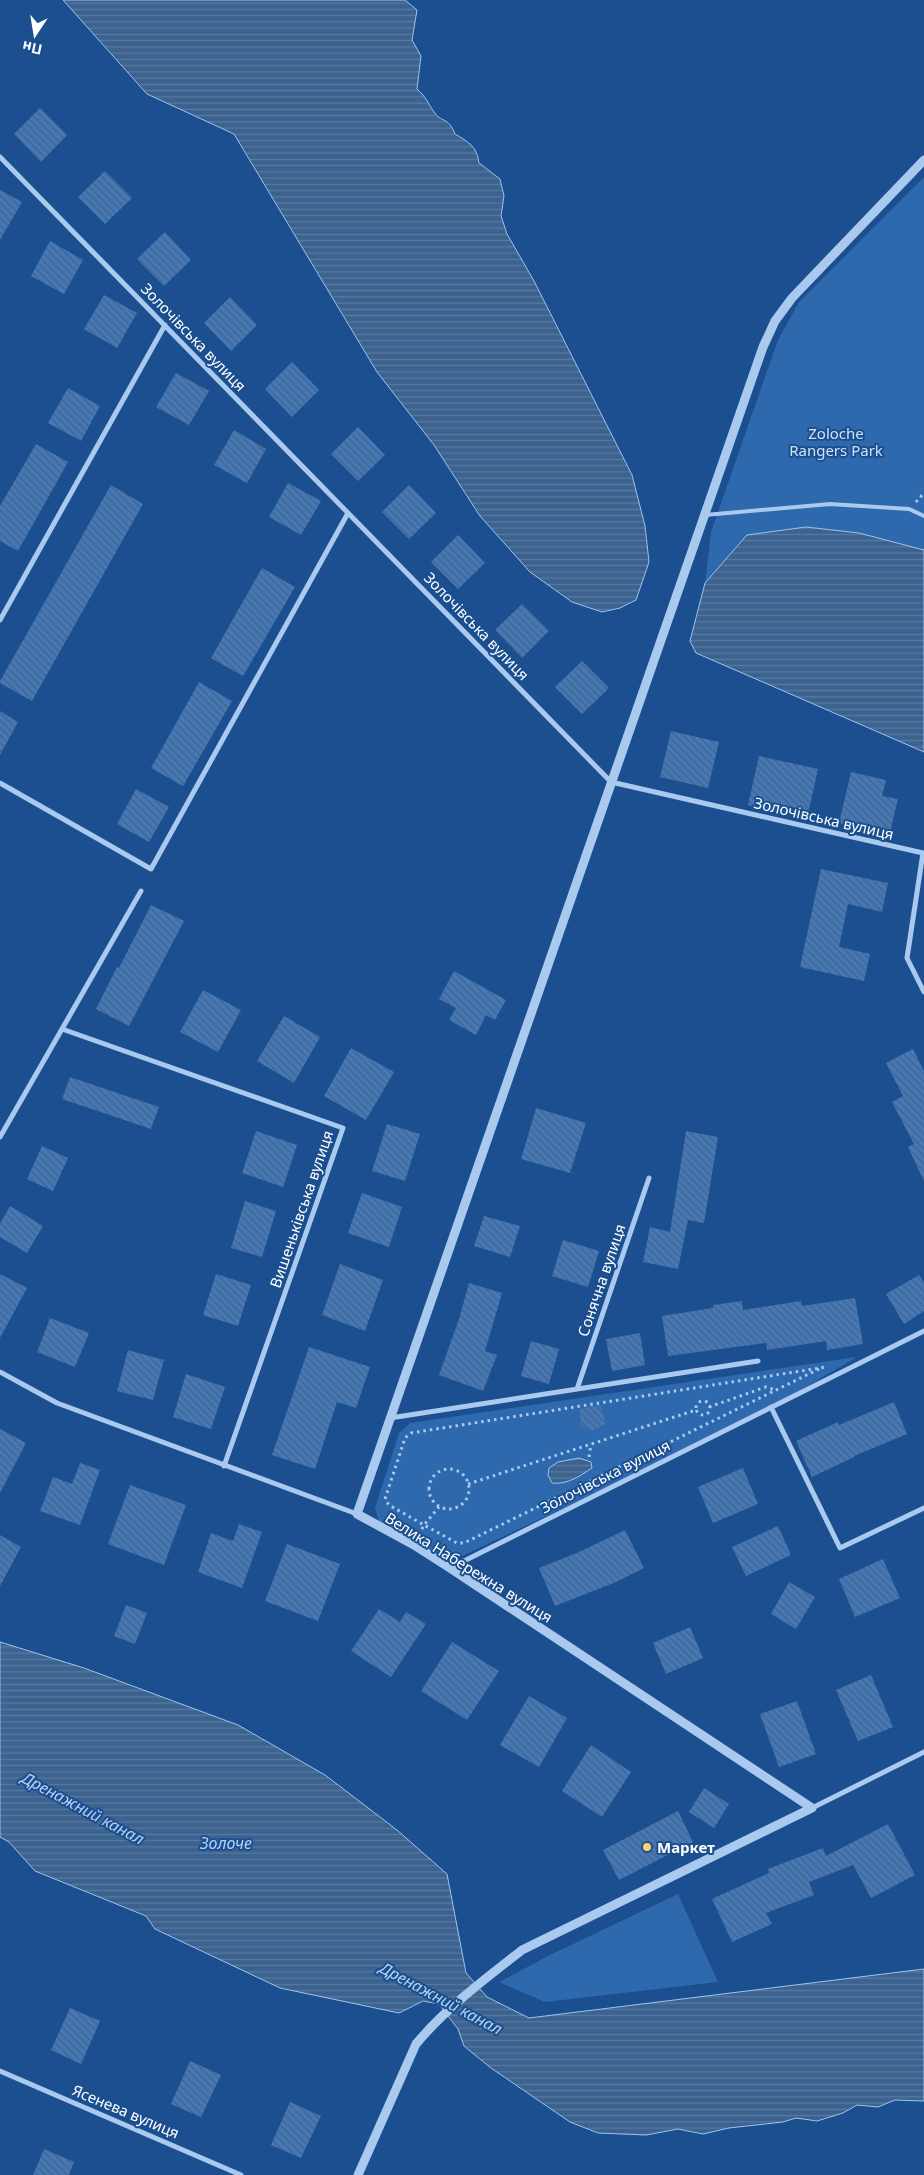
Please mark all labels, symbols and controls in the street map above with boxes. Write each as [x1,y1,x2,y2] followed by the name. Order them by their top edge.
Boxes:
[10,10,60,60] north arrow
[21,37,44,60] text: Пн
[137,279,251,395] street label: Золочівська вулиця
[789,423,883,460] park label: Zoloche Rangers Park
[420,568,534,684] street label: Золочівська вулиця
[752,792,896,844] street label: Золочівська вулиця
[265,1128,337,1290] street label: Вишеньківська вулиця
[572,1221,630,1339] street label: Сонячна вулиця
[537,1435,673,1517] street label: Золочівська вулиця
[382,1507,556,1627] street label: Велика Набережна вулиця
[16,1765,148,1850] water label: Дренажний канал
[199,1832,252,1854] water label: Золоче
[657,1837,715,1857] place label: Маркет
[641,1841,653,1853] marker: Маркет
[374,1955,506,2040] water label: Дренажний канал
[69,2079,183,2143] street label: Ясенева вулиця

